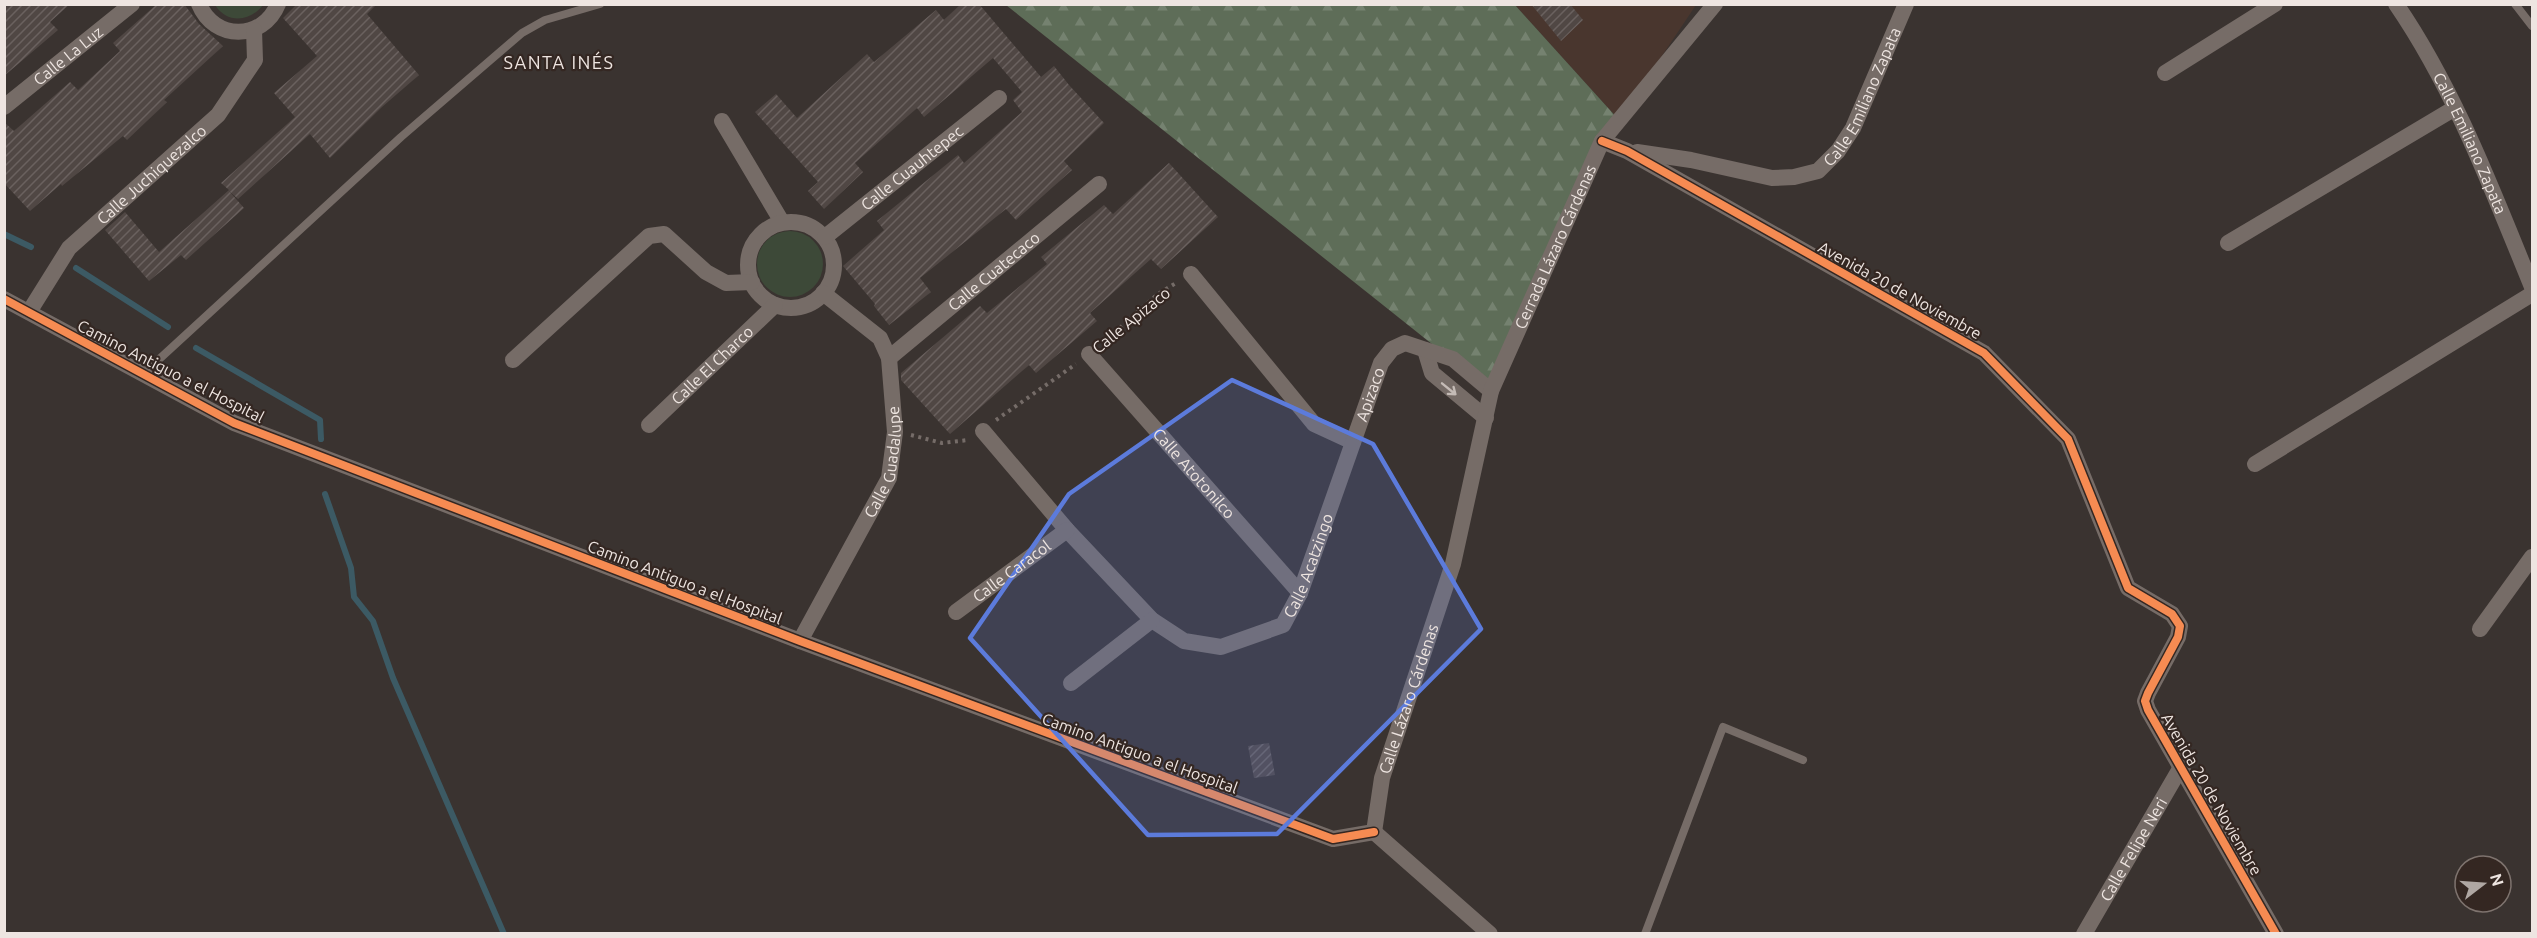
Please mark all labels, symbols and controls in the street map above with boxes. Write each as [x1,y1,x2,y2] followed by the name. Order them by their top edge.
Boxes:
[30,22,106,89] street label: Calle La Luz
[1819,24,1904,170] street label: Calle Emiliano Zapata
[504,51,614,72] district label: SANTA INÉS
[2430,69,2510,217] street label: Calle Emiliano Zapata
[93,121,210,228] street label: Calle Juchiquezalco
[857,121,967,214] street label: Calle Cuauhtepec
[1511,162,1599,332] street label: Cerrada Lázaro Cárdenas
[944,228,1043,314] street label: Calle Cuatecaco
[1815,238,1985,342] street label: Avenida 20 de Noviembre
[1088,283,1174,357] street label: Calle Apizaco
[75,316,267,426] street label: Camino Antiguo a el Hospital
[667,322,757,408] street label: Calle El Charco
[1352,365,1388,424] street label: Apizaco
[1441,382,1457,395] one-way arrow
[860,405,904,521] street label: Calle Guadalupe
[1150,424,1239,522] street label: Calle Atotonilco
[1280,511,1336,621] street label: Calle Acatzingo
[969,536,1054,606] street label: Calle Caracol
[585,537,785,627] street label: Camino Antiguo a el Hospital
[1375,622,1442,776] street label: Calle Lázaro Cárdenas
[1040,709,1240,797] street label: Camino Antiguo a el Hospital
[2158,710,2266,878] street label: Avenida 20 de Noviembre
[2096,794,2170,904] street label: Calle Felipe Neri
[2453,854,2513,914] north arrow
[2487,871,2508,888] text: N

